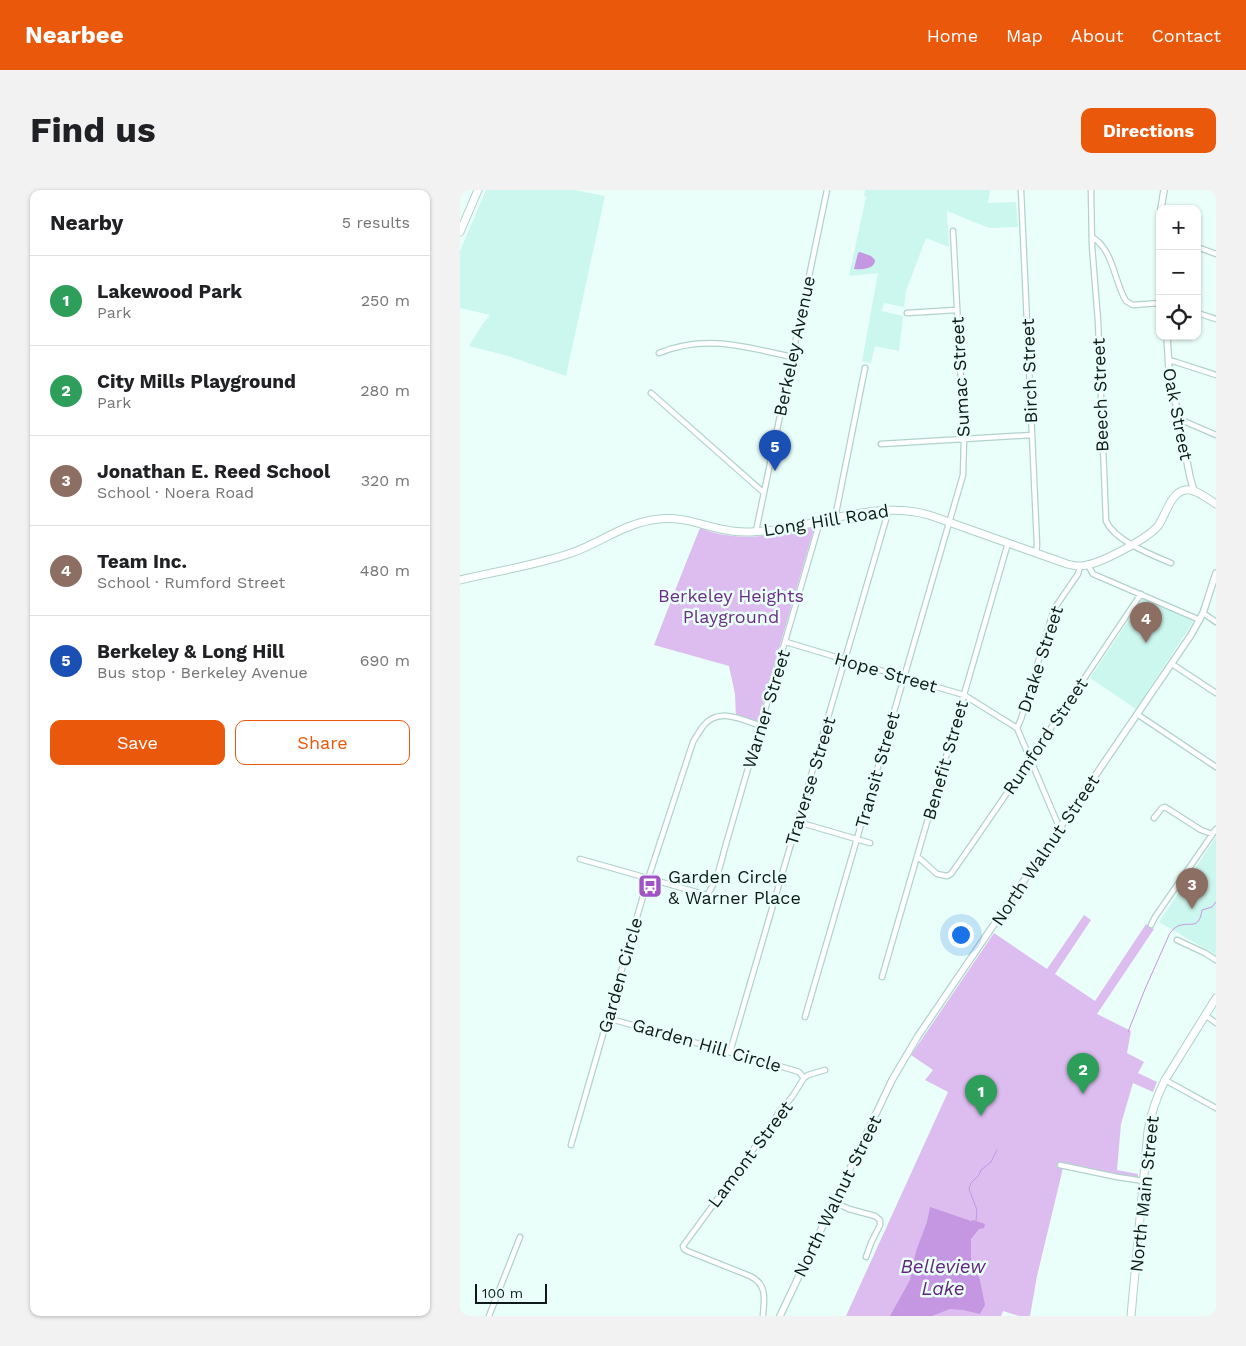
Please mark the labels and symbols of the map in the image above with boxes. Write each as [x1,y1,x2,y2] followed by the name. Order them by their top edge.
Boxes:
[769,274,819,418] street label: Berkeley Avenue
[946,316,974,438] street label: Sumac Street
[1017,318,1041,424] street label: Birch Street
[1088,337,1112,452] street label: Beech Street
[1159,366,1197,462] street label: Oak Street
[759,430,791,471] pin: 5
[762,500,890,540] street label: Long Hill Road
[658,585,804,627] park label: Berkeley Heights Playground
[1130,602,1162,643] pin: 4
[1013,603,1067,715] street label: Drake Street
[738,647,794,771] street label: Warner Street
[832,647,940,697] street label: Hope Street
[998,673,1092,798] street label: Rumford Street
[918,697,972,822] street label: Benefit Street
[850,709,904,831] street label: Transit Street
[780,714,840,848] street label: Traverse Street
[987,770,1104,929] street label: North Walnut Street
[668,866,801,908] place label: Garden Circle & Warner Place
[1176,868,1208,909] pin: 3
[637,873,663,899] bus stop icon: Garden Circle & Warner Place
[593,915,647,1035] street label: Garden Circle
[948,922,974,948] your location
[630,1014,784,1076] street label: Garden Hill Circle
[1067,1053,1099,1094] pin: 2
[965,1075,997,1116] pin: 1
[703,1096,797,1211] street label: Lamont Street
[789,1111,886,1280] street label: North Walnut Street
[1125,1114,1163,1273] street label: North Main Street
[900,1255,986,1300] water label: Belleview Lake
[475,1281,548,1304] scale bar

